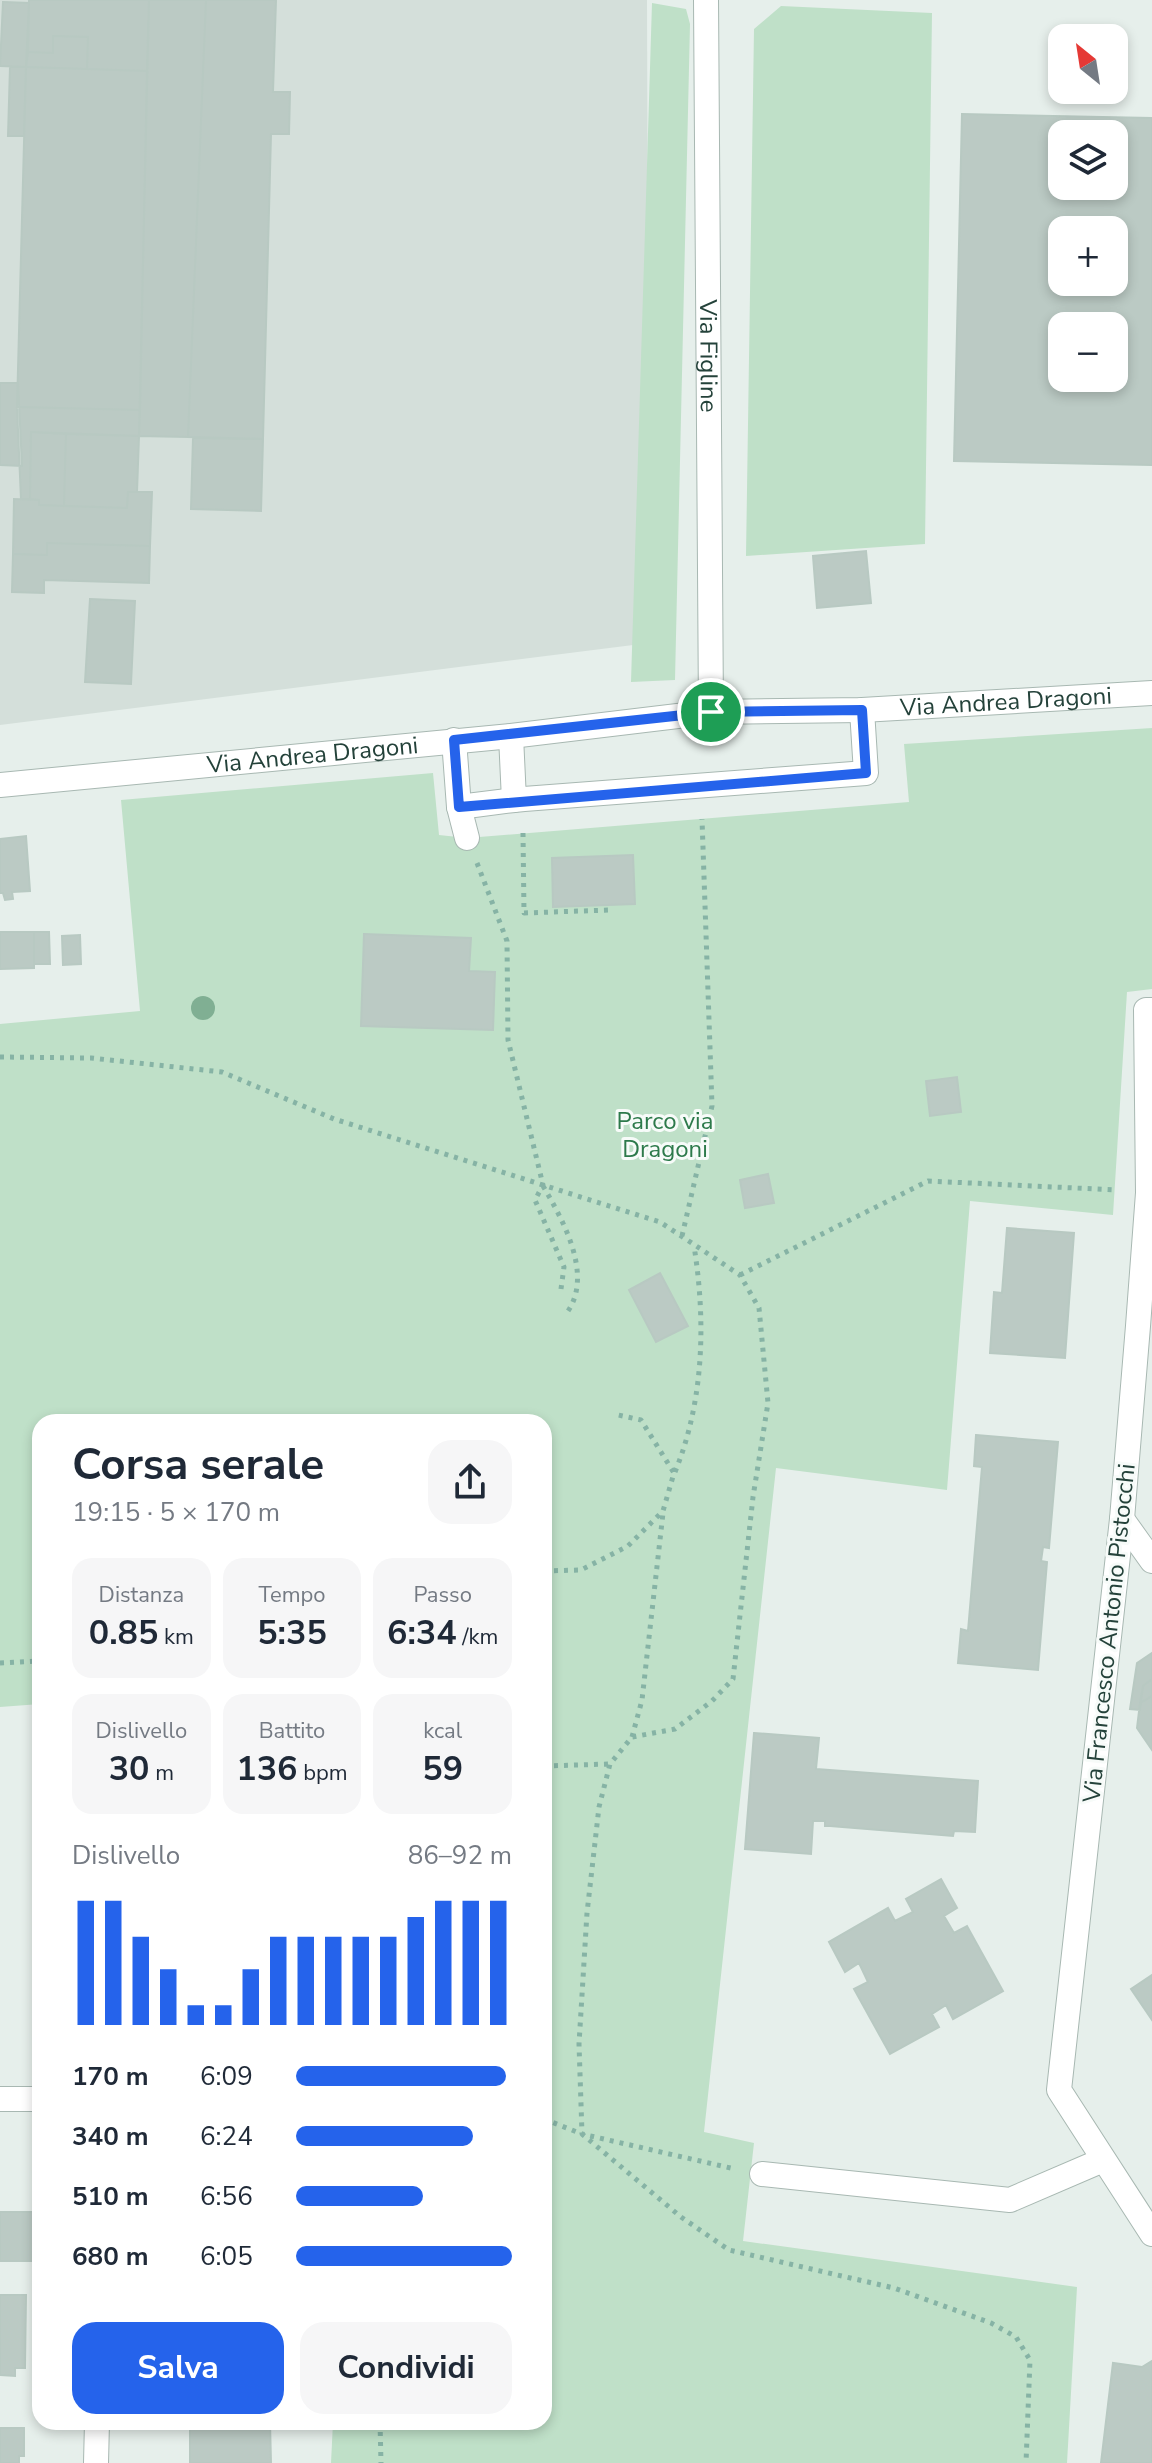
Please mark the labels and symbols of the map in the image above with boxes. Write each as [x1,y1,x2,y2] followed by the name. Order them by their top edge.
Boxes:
[1048,24,1128,104] north arrow
[692,298,725,413] street label: Via Figline
[677,678,745,746] pin
[898,679,1113,724] street label: Via Andrea Dragoni
[205,729,420,781] street label: Via Andrea Dragoni
[617,1105,713,1165] park label: Parco via Dragoni
[1075,1462,1143,1805] street label: Via Francesco Antonio Pistocchi

